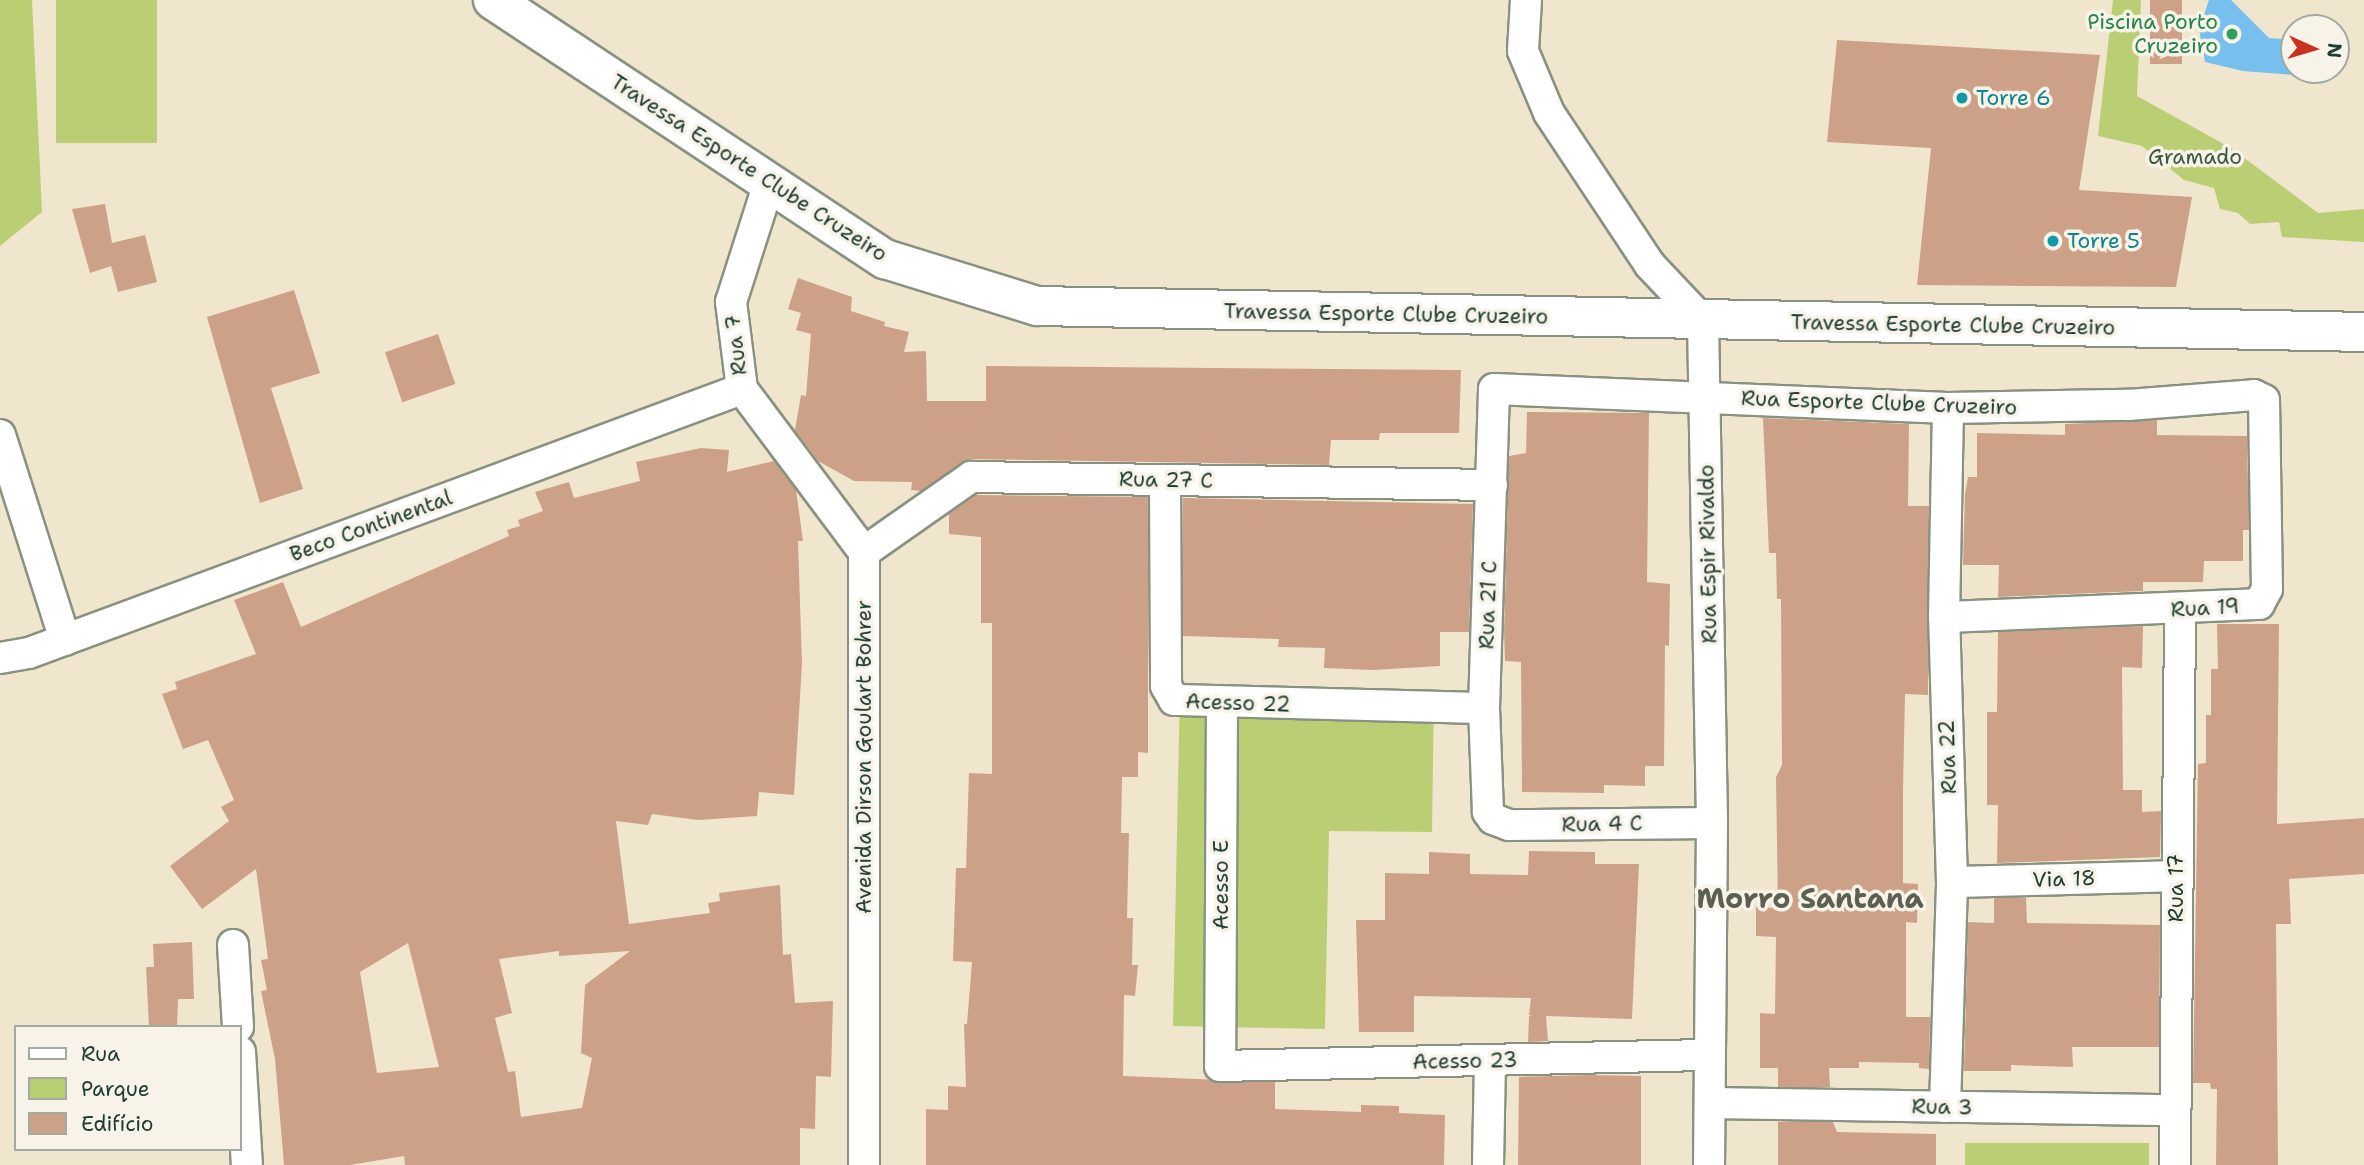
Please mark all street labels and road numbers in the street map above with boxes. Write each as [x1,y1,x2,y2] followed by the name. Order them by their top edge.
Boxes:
[606,69,892,267] street label: Travessa Esporte Clube Cruzeiro
[1224,299,1548,329] street label: Travessa Esporte Clube Cruzeiro
[1791,310,2115,340] street label: Travessa Esporte Clube Cruzeiro
[720,313,752,377] street label: Rua 7
[1741,386,2017,420] street label: Rua Esporte Clube Cruzeiro
[1694,464,1722,644] street label: Rua Espir Rivaldo
[1119,467,1213,493] street label: Rua 27 C
[286,485,456,567] street label: Beco Continental
[1474,560,1502,650] street label: Rua 21 C
[2170,594,2240,622] street label: Rua 19
[851,600,877,914] street label: Avenida Dirson Goulart Bohrer
[1185,689,1291,717] street label: Acesso 22
[1934,719,1962,795] street label: Rua 22
[1561,811,1643,837] street label: Rua 4 C
[1208,840,1234,930] street label: Acesso E
[2163,854,2189,922] street label: Rua 17
[2032,865,2096,893] street label: Via 18
[1412,1047,1518,1075] street label: Acesso 23
[1911,1094,1973,1120] street label: Rua 3

